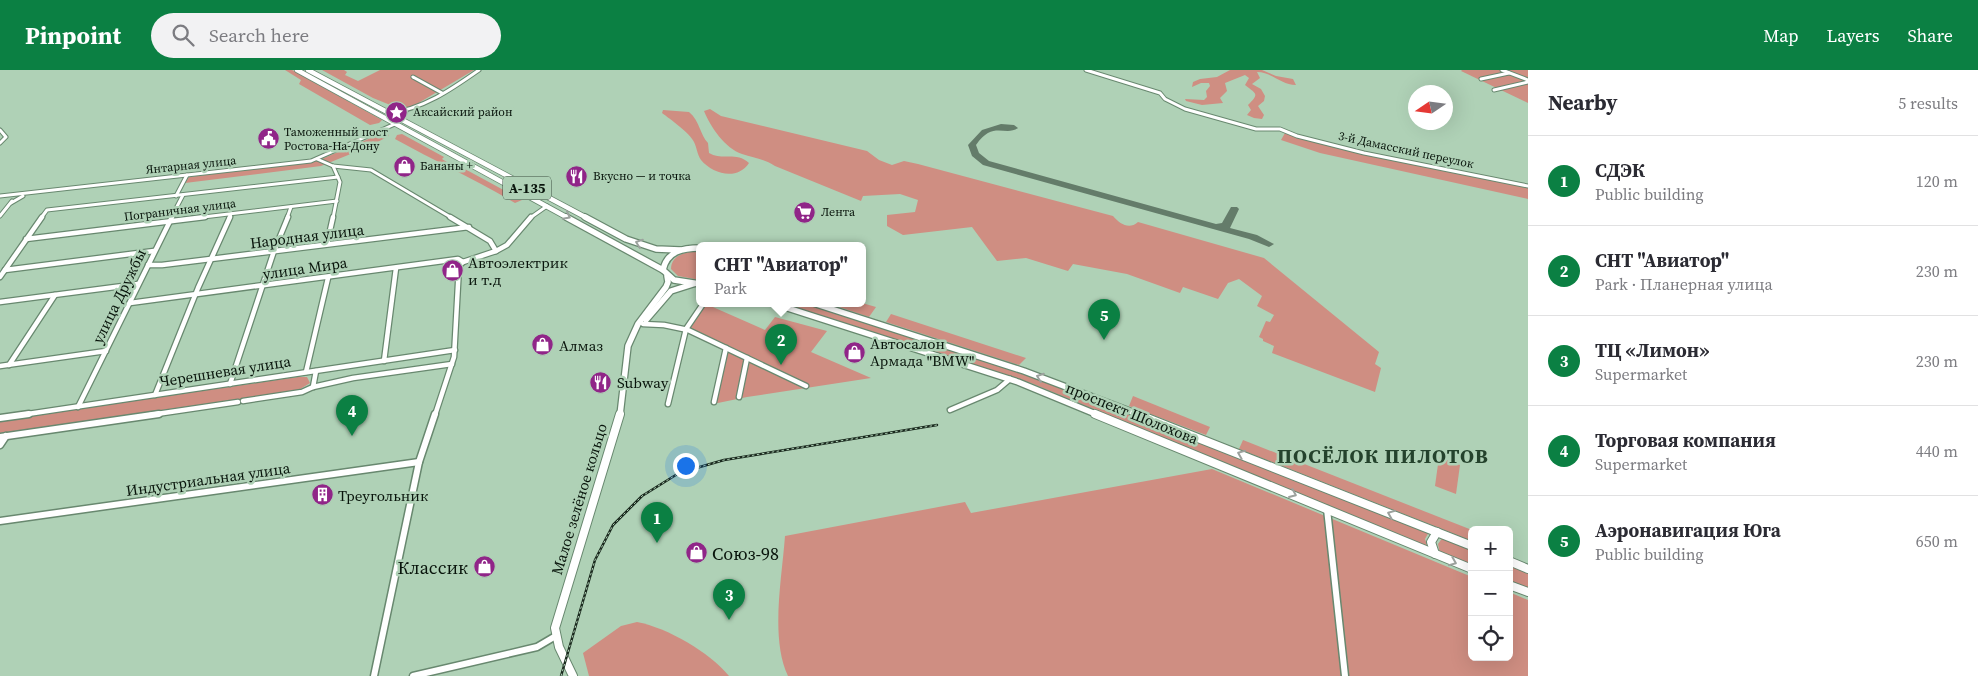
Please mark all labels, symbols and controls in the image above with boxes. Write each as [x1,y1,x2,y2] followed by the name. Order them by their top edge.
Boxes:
[151,13,501,58] search box
[25,19,121,52] text: Pinpoint
[169,21,197,49] icon: search
[209,22,309,48] text: Search here
[1763,23,1798,48] text: Map
[1826,23,1879,48] text: Layers
[1907,23,1953,48] text: Share
[1408,85,1453,130] north arrow
[1548,88,1618,117] text: Nearby
[1898,92,1958,114] text: 5 results
[385,100,409,124] place icon: Аксайский район
[413,104,513,120] place label: Аксайский район
[284,124,388,154] place label: Таможенный пост Ростова-На-Дону
[256,127,280,151] public building icon: Таможенный пост Ростова-На-Дону
[1337,128,1475,172] street label: 3-й Дамасский переулок
[145,152,238,178] street label: Янтарная улица
[392,154,416,178] shop icon: Бананы +
[1595,157,1645,183] text: СДЭК
[420,158,474,174] place label: Бананы +
[565,164,589,188] restaurant icon: Вкусно — и точка
[593,168,692,184] place label: Вкусно — и точка
[1560,170,1568,192] text: 1
[1916,170,1958,192] text: 120 m
[503,176,551,200] road number: А-135
[1595,183,1704,205] text: Public building
[123,195,238,225] street label: Пограничная улица
[793,200,817,224] supermarket icon: Лента
[821,204,856,220] place label: Лента
[562,210,571,220] one-way arrow
[249,219,366,253] street label: Народная улица
[635,239,644,249] one-way arrow
[696,242,866,307] popup
[87,245,151,347] street label: улица Дружбы
[1595,247,1729,273] text: СНТ "Авиатор"
[714,251,848,277] text: СНТ "Авиатор"
[261,252,349,284] street label: улица Мира
[468,252,568,290] place label: Автоэлектрик и т.д
[440,259,464,283] shop icon: Автоэлектрик и т.д
[1560,260,1568,282] text: 2
[1916,260,1958,282] text: 230 m
[1595,273,1773,295] text: Park · Планерная улица
[714,277,747,299] text: Park
[1088,299,1120,340] pin: 5
[765,324,797,365] pin: 2
[531,333,555,357] shop icon: Алмаз
[870,333,974,371] place label: Автосалон Армада "BMW"
[559,335,603,356] place label: Алмаз
[1595,337,1709,363] text: ТЦ «Лимон»
[842,340,866,364] shop icon: Автосалон Армада "BMW"
[158,350,293,392] street label: Черешневая улица
[1560,350,1568,372] text: 3
[1916,350,1958,372] text: 230 m
[1595,363,1687,385] text: Supermarket
[589,370,613,394] restaurant icon: Subway
[617,372,669,393] place label: Subway
[1036,372,1045,383] one-way arrow
[1063,377,1202,449] street label: проспект Шолохова
[336,395,368,436] pin: 4
[546,421,612,577] street label: Малое зелёное кольцо
[1595,427,1776,453] text: Торговая компания
[1560,440,1568,462] text: 4
[1916,440,1958,462] text: 440 m
[1277,442,1489,470] district label: ПОСЁЛОК ПИЛОТОВ
[1237,449,1245,459] one-way arrow
[673,453,699,479] your location
[1595,453,1687,475] text: Supermarket
[125,457,292,501] street label: Индустриальная улица
[310,483,334,507] building icon: Треугольник
[338,485,429,506] place label: Треугольник
[1288,488,1297,499] one-way arrow
[641,502,673,543] pin: 1
[1387,510,1396,520] one-way arrow
[1595,517,1781,543] text: Аэронавигация Юга
[1468,526,1513,661] map controls
[1468,526,1513,571] button: +
[1560,530,1568,552] text: 5
[1916,530,1958,552] text: 650 m
[684,541,708,565] shop icon: Союз-98
[712,541,779,566] place label: Союз-98
[1595,543,1704,565] text: Public building
[398,555,468,580] place label: Классик
[472,555,496,579] shop icon: Классик
[1448,555,1457,566] one-way arrow
[1468,571,1513,616] button: −
[713,579,745,620] pin: 3
[1468,616,1513,661] button: locate

